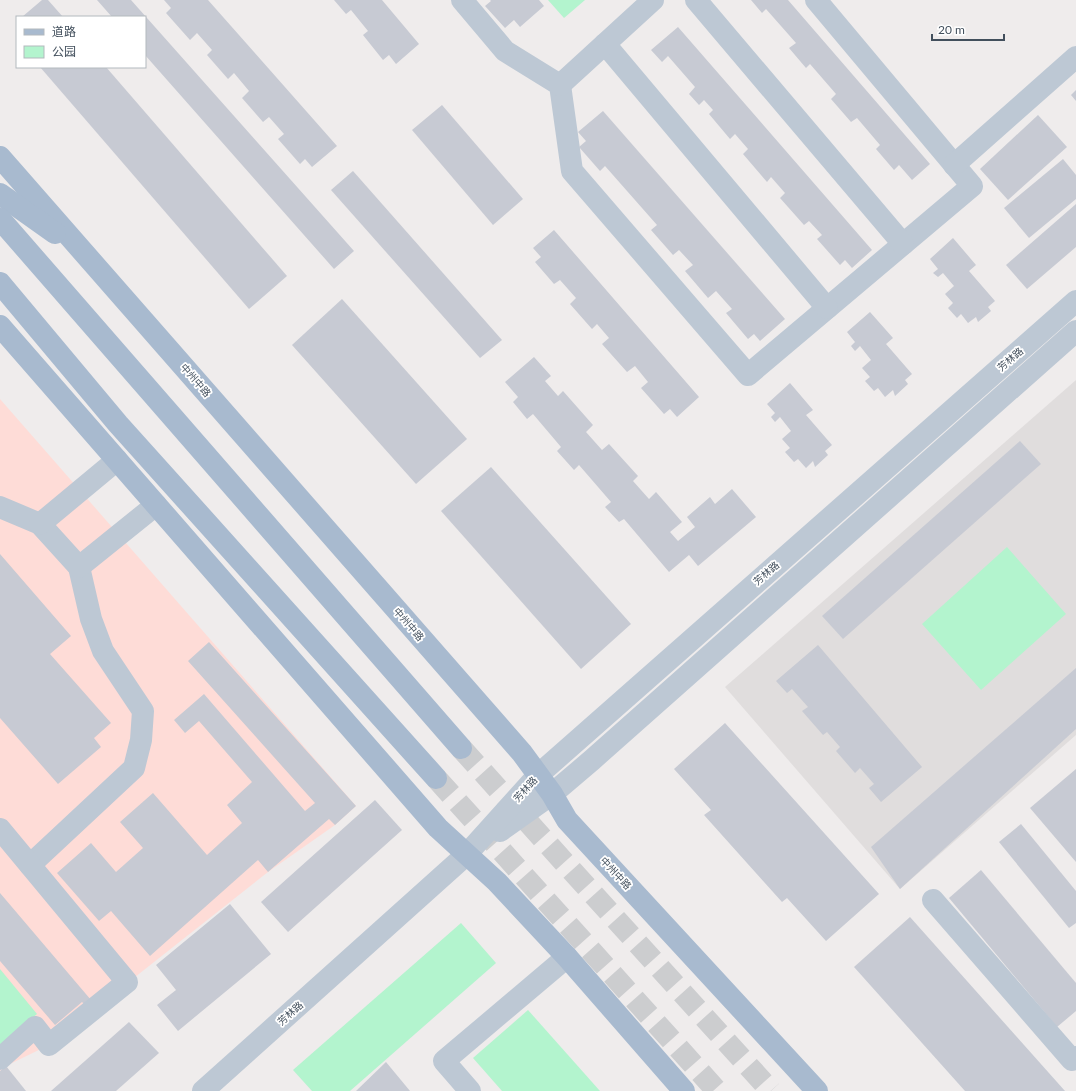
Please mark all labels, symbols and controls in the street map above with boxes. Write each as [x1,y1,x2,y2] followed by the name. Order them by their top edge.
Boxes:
[16,16,146,68] legend
[932,16,1004,42] scale bar
[938,22,965,37] text: 20 m
[52,24,76,39] text: 道路
[52,44,76,59] text: 公园
[995,345,1025,373] street label: 芳林路
[178,361,214,399] street label: 中州中路
[751,559,781,587] street label: 芳林路
[391,605,427,643] street label: 中州中路
[511,774,539,804] street label: 芳林路
[598,854,634,892] street label: 中州中路
[275,999,305,1027] street label: 芳林路

